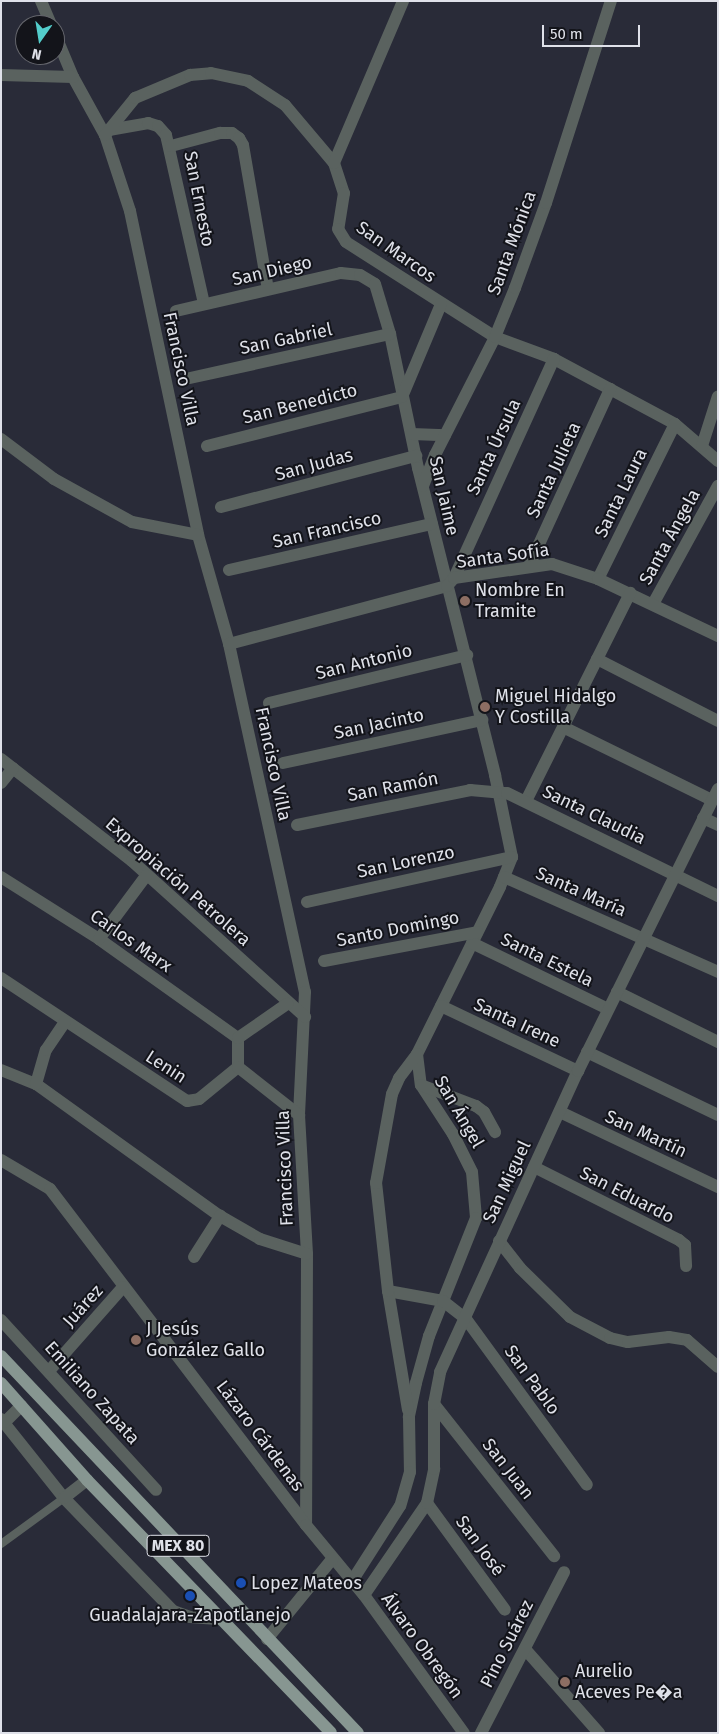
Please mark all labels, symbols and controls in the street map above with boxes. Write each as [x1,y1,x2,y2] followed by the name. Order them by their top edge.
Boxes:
[15,15,65,65] north arrow
[544,15,642,47] scale bar
[550,25,583,43] text: 50 m
[30,45,43,63] text: N
[179,149,219,249] street label: San Ernesto
[483,188,541,298] street label: Santa Mónica
[352,217,440,287] street label: San Marcos
[230,251,314,291] street label: San Diego
[158,310,204,428] street label: Francisco Villa
[238,319,334,359] street label: San Gabriel
[241,379,359,429] street label: San Benedicto
[462,396,526,498] street label: Santa Úrsula
[522,419,586,521] street label: Santa Julieta
[273,444,355,486] street label: San Judas
[590,445,652,541] street label: Santa Laura
[424,454,464,538] street label: San Jaime
[635,485,705,589] street label: Santa Ángela
[271,507,383,553] street label: San Francisco
[455,539,551,573] street label: Santa Sofía
[475,580,565,622] place label: Nombre En Tramite
[459,595,471,607] marker: Nombre En Tramite
[314,640,414,684] street label: San Antonio
[495,686,616,729] place label: Miguel Hidalgo Y Costilla
[479,701,491,713] marker: Miguel Hidalgo Y Costilla
[332,704,426,744] street label: San Jacinto
[250,705,296,823] street label: Francisco Villa
[346,768,440,806] street label: San Ramón
[539,781,649,849] street label: Santa Claudia
[101,813,255,951] street label: Expropiación Petrolera
[355,841,457,883] street label: San Lorenzo
[532,862,630,922] street label: Santa María
[86,905,176,977] street label: Carlos Marx
[335,907,461,951] street label: Santo Domingo
[497,928,597,992] street label: Santa Estela
[470,994,564,1052] street label: Santa Irene
[141,1046,191,1088] street label: Lenin
[430,1072,488,1152] street label: San Ángel
[602,1106,690,1162] street label: San Martín
[272,1110,298,1226] street label: Francisco Villa
[478,1137,536,1227] street label: San Miguel
[576,1162,678,1228] street label: San Eduardo
[58,1280,108,1332] street label: Juárez
[146,1319,265,1362] place label: J Jesús González Gallo
[130,1334,142,1346] marker: J Jesús González Gallo
[40,1337,144,1449] street label: Emiliano Zapata
[500,1341,564,1419] street label: San Pablo
[211,1376,309,1496] street label: Lázaro Cárdenas
[478,1434,538,1504] street label: San Juan
[451,1512,509,1580] street label: San José
[146,1532,210,1560] road number: MEX 80
[251,1572,362,1594] place label: Lopez Mateos
[235,1577,247,1589] marker: Lopez Mateos
[377,1589,467,1703] street label: Álvaro Obregón
[184,1590,196,1602] marker: Guadalajara-Zapotlanejo
[476,1597,538,1691] street label: Pino Suárez
[89,1604,291,1626] place label: Guadalajara-Zapotlanejo
[575,1661,683,1704] place label: Aurelio Aceves Pe�a
[559,1676,571,1688] marker: Aurelio Aceves Pe�a

